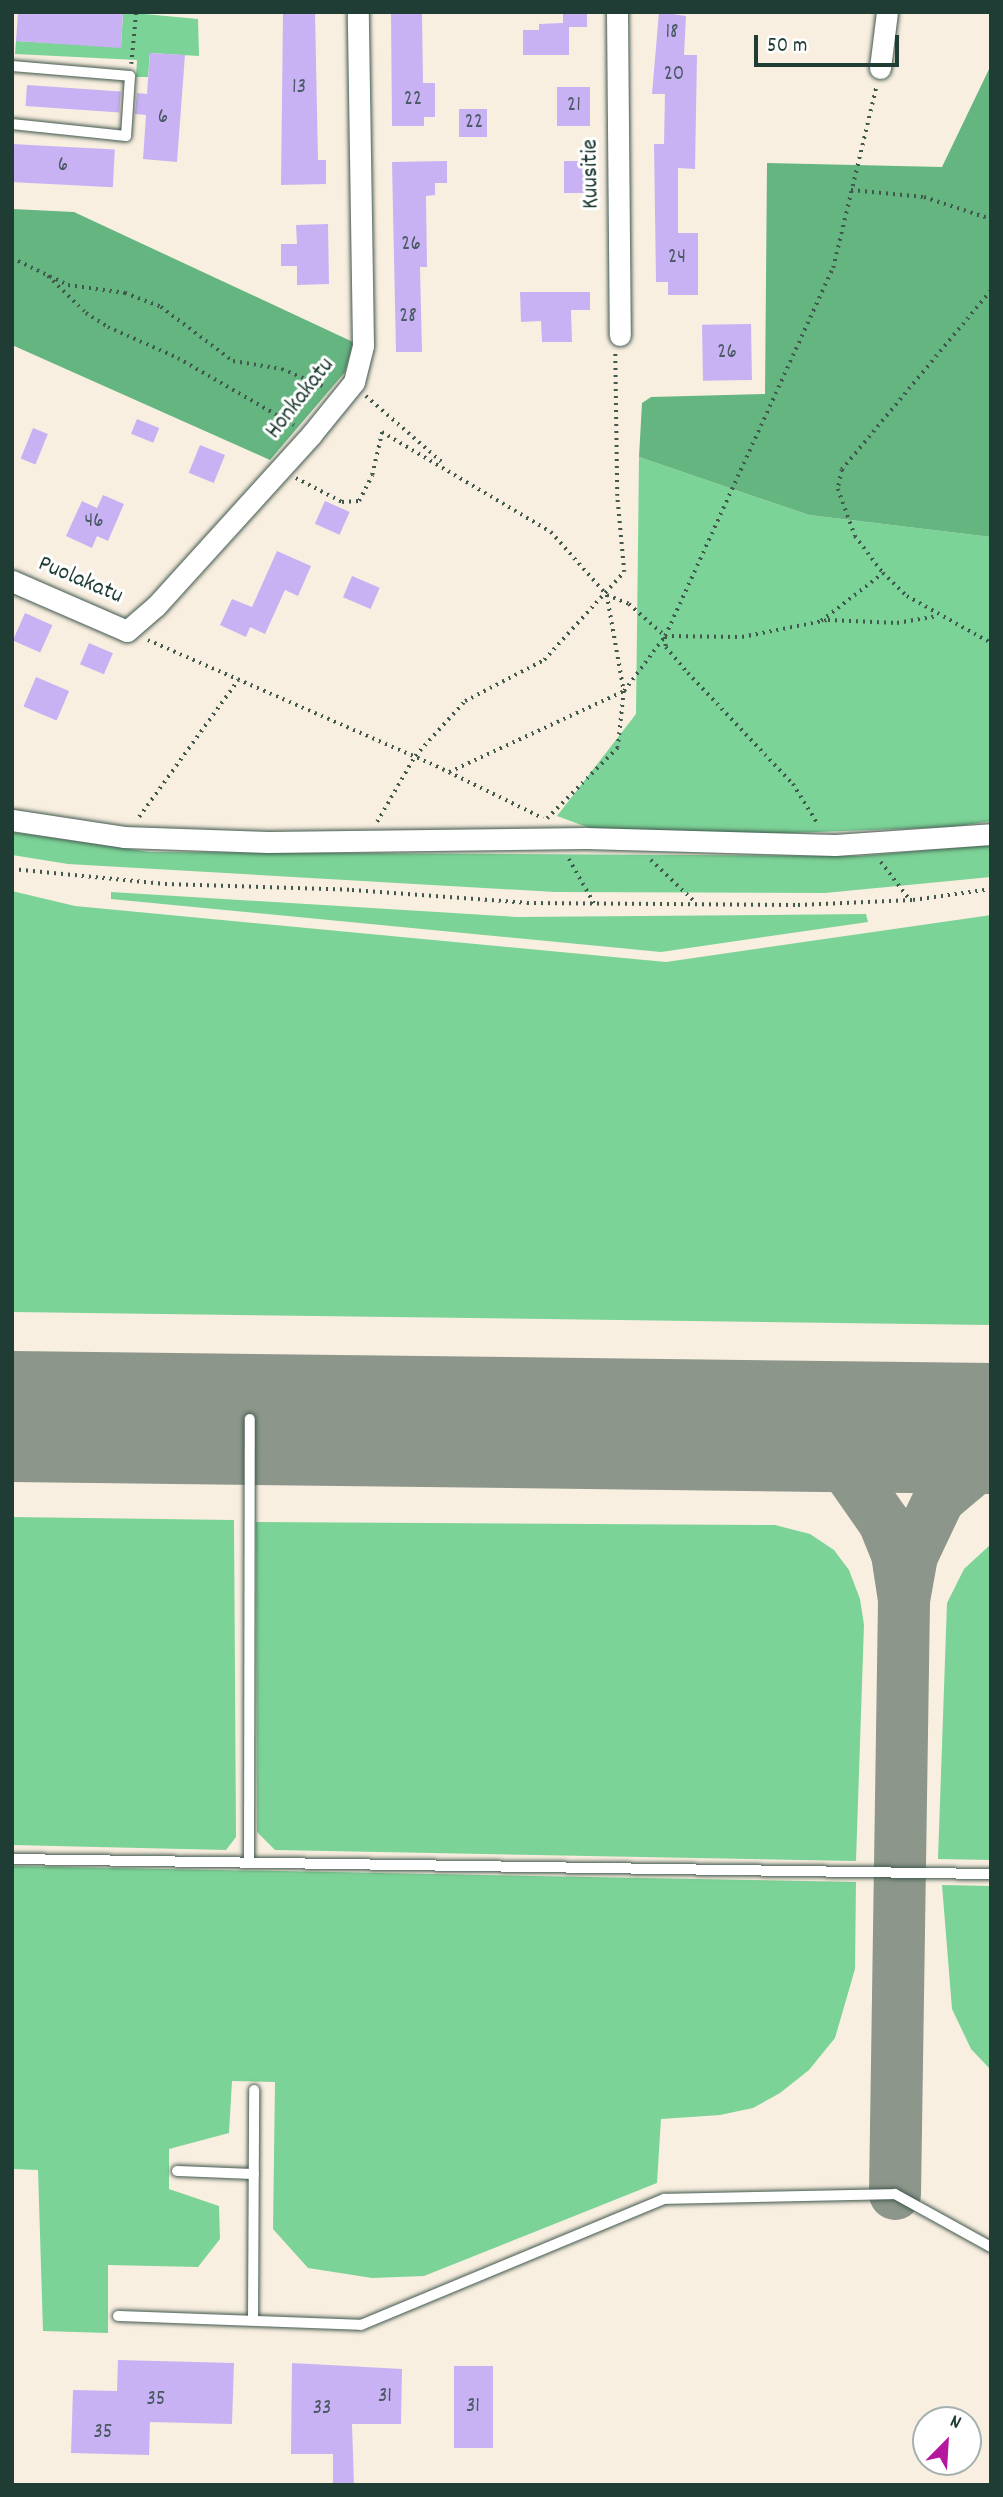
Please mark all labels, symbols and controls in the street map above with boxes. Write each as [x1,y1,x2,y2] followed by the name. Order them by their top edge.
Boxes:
[665,20,679,46] house number: 18
[758,21,903,65] scale bar
[767,32,807,62] text: 50 m
[664,62,684,88] house number: 20
[292,75,306,101] house number: 13
[404,87,422,113] house number: 22
[567,93,581,119] house number: 21
[158,105,168,131] house number: 6
[465,110,483,136] house number: 22
[577,139,607,209] street label: Kuusitie
[58,153,68,179] house number: 6
[401,232,421,258] house number: 26
[668,245,686,271] house number: 24
[399,304,417,330] house number: 28
[717,340,737,366] house number: 26
[260,353,342,445] street label: Honkakatu
[84,509,104,535] house number: 46
[33,550,127,612] street label: Puolakatu
[378,2384,392,2410] house number: 31
[146,2387,166,2413] house number: 35
[466,2394,480,2420] house number: 31
[313,2396,331,2422] house number: 33
[912,2406,982,2476] north arrow
[945,2409,965,2437] text: N
[93,2420,113,2446] house number: 35

